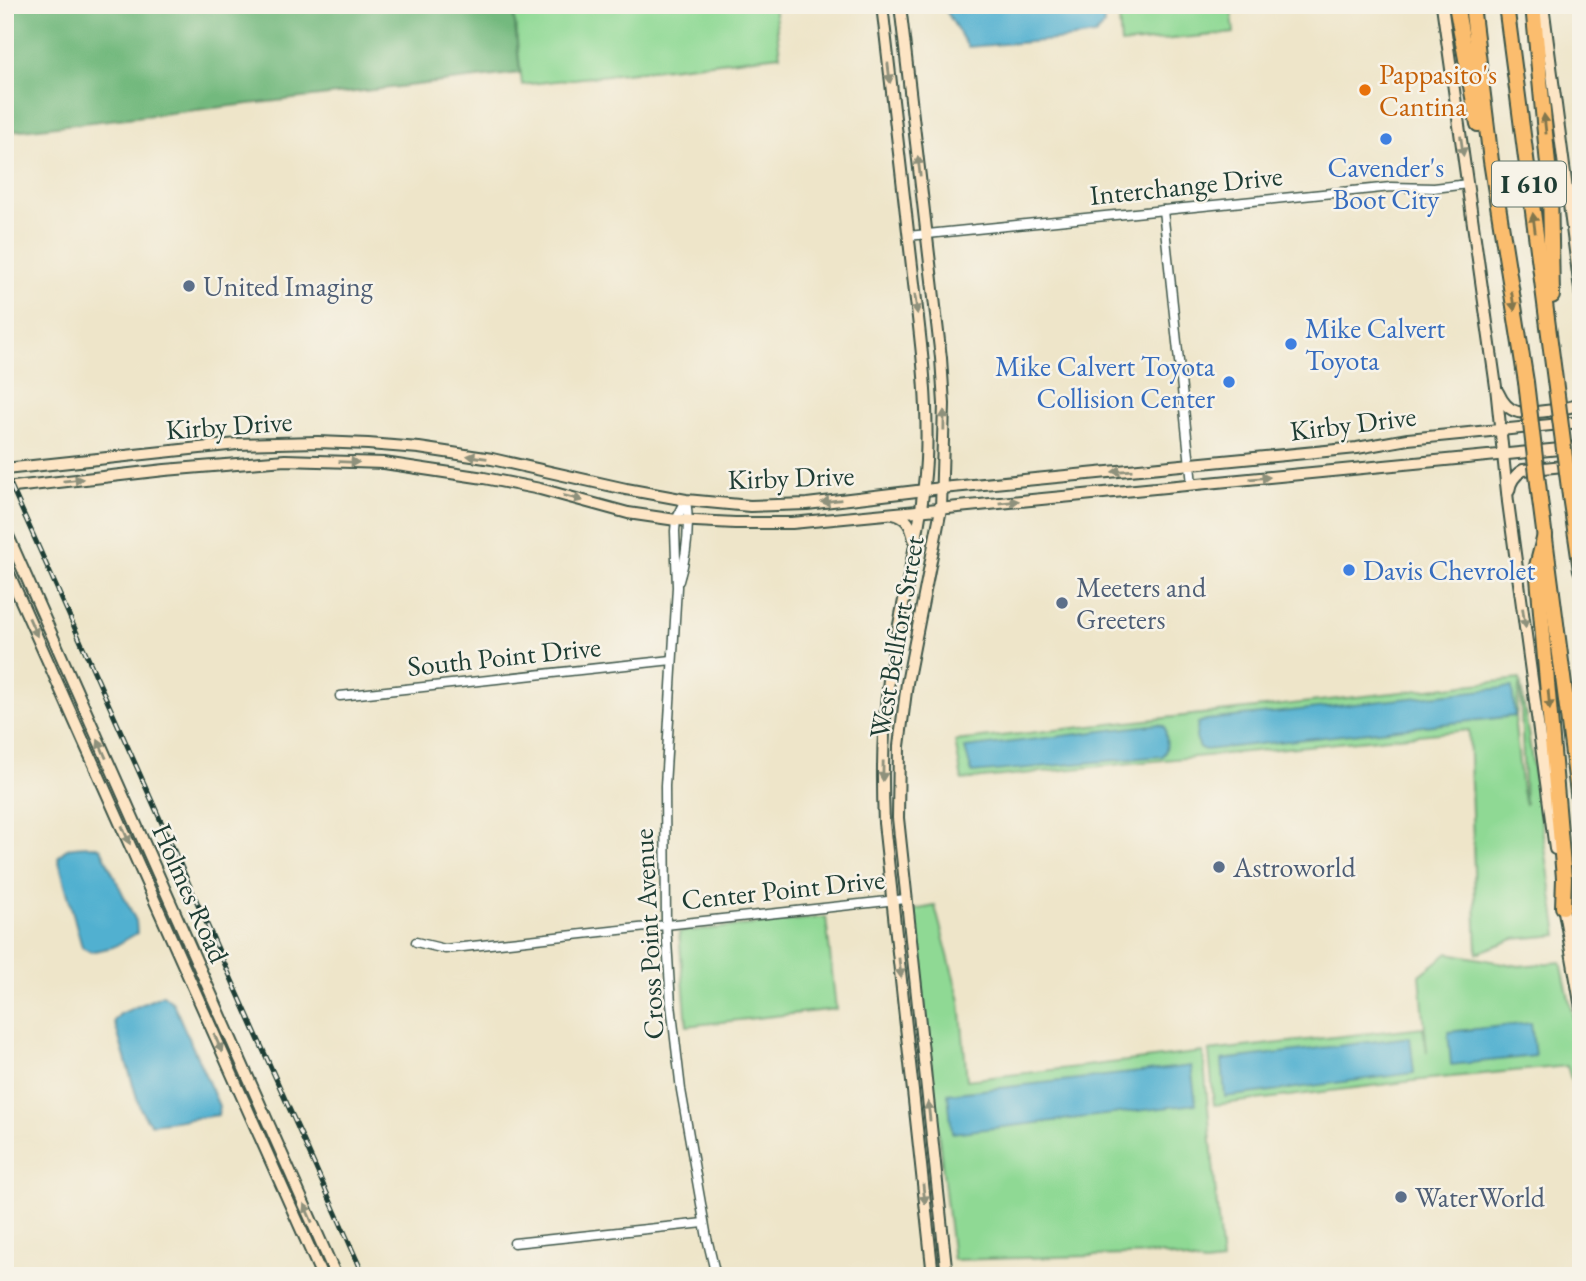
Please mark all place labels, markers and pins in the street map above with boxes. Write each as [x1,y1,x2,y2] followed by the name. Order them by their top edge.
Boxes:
[1379,56,1497,124] place label: Pappasito's Cantina
[1357,82,1373,98] marker: Pappasito's Cantina
[1378,131,1394,147] marker: Cavender's Boot City
[1328,149,1444,217] place label: Cavender's Boot City
[203,268,374,304] place label: United Imaging
[181,278,197,294] marker: United Imaging
[1305,310,1445,378] place label: Mike Calvert Toyota
[1283,336,1299,352] marker: Mike Calvert Toyota
[995,348,1216,416] place label: Mike Calvert Toyota Collision Center
[1221,374,1237,390] marker: Mike Calvert Toyota Collision Center
[1363,552,1535,588] place label: Davis Chevrolet
[1341,562,1357,578] marker: Davis Chevrolet
[1076,569,1207,637] place label: Meeters and Greeters
[1054,595,1070,611] marker: Meeters and Greeters
[1232,849,1356,885] place label: Astroworld
[1211,859,1227,875] marker: Astroworld
[1415,1179,1546,1215] place label: WaterWorld
[1393,1189,1409,1205] marker: WaterWorld

